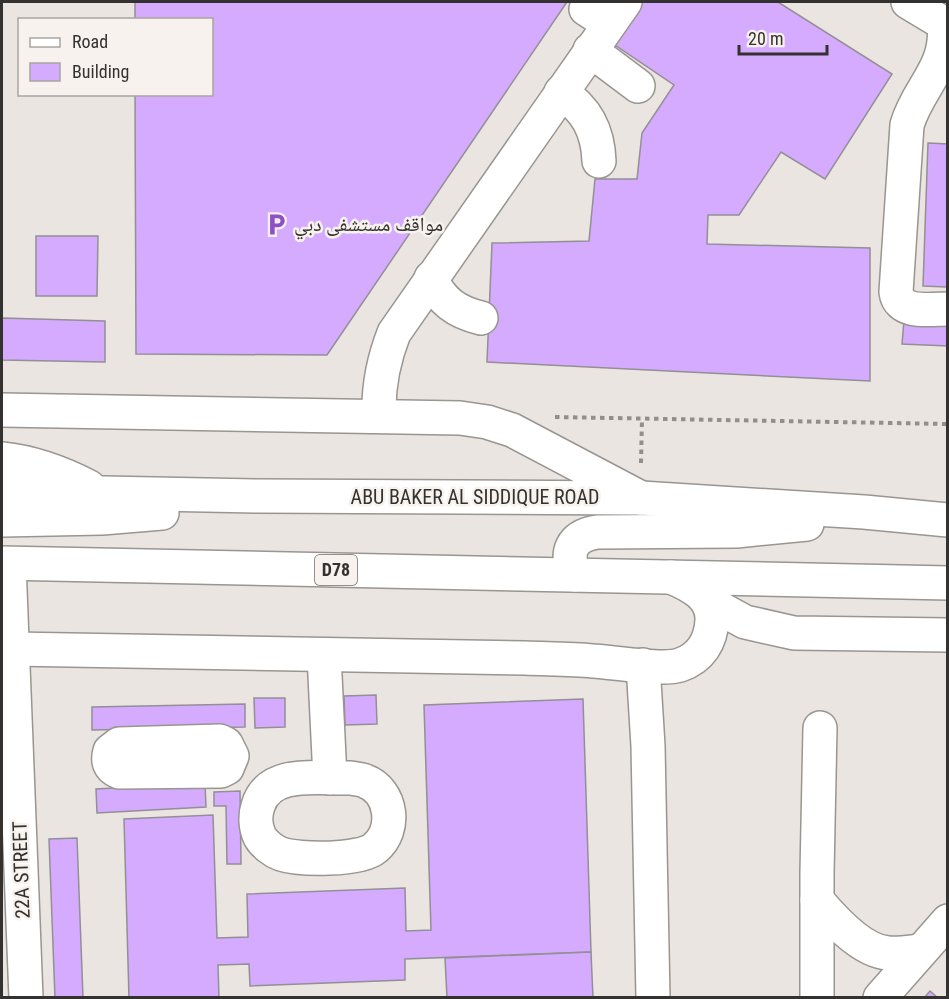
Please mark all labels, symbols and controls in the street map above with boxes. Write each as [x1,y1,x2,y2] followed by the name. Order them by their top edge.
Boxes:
[18,18,213,96] legend
[739,18,828,56] scale bar
[748,28,783,49] text: 20 m
[72,31,108,52] text: Road
[72,61,129,82] text: Building
[263,211,289,237] parking icon: مواقف مستشفى دبي
[294,212,443,240] place label: مواقف مستشفى دبي
[351,485,599,509] street label: ABU BAKER AL SIDDIQUE ROAD
[315,555,357,585] road number: D78
[7,821,35,919] street label: 22A STREET

